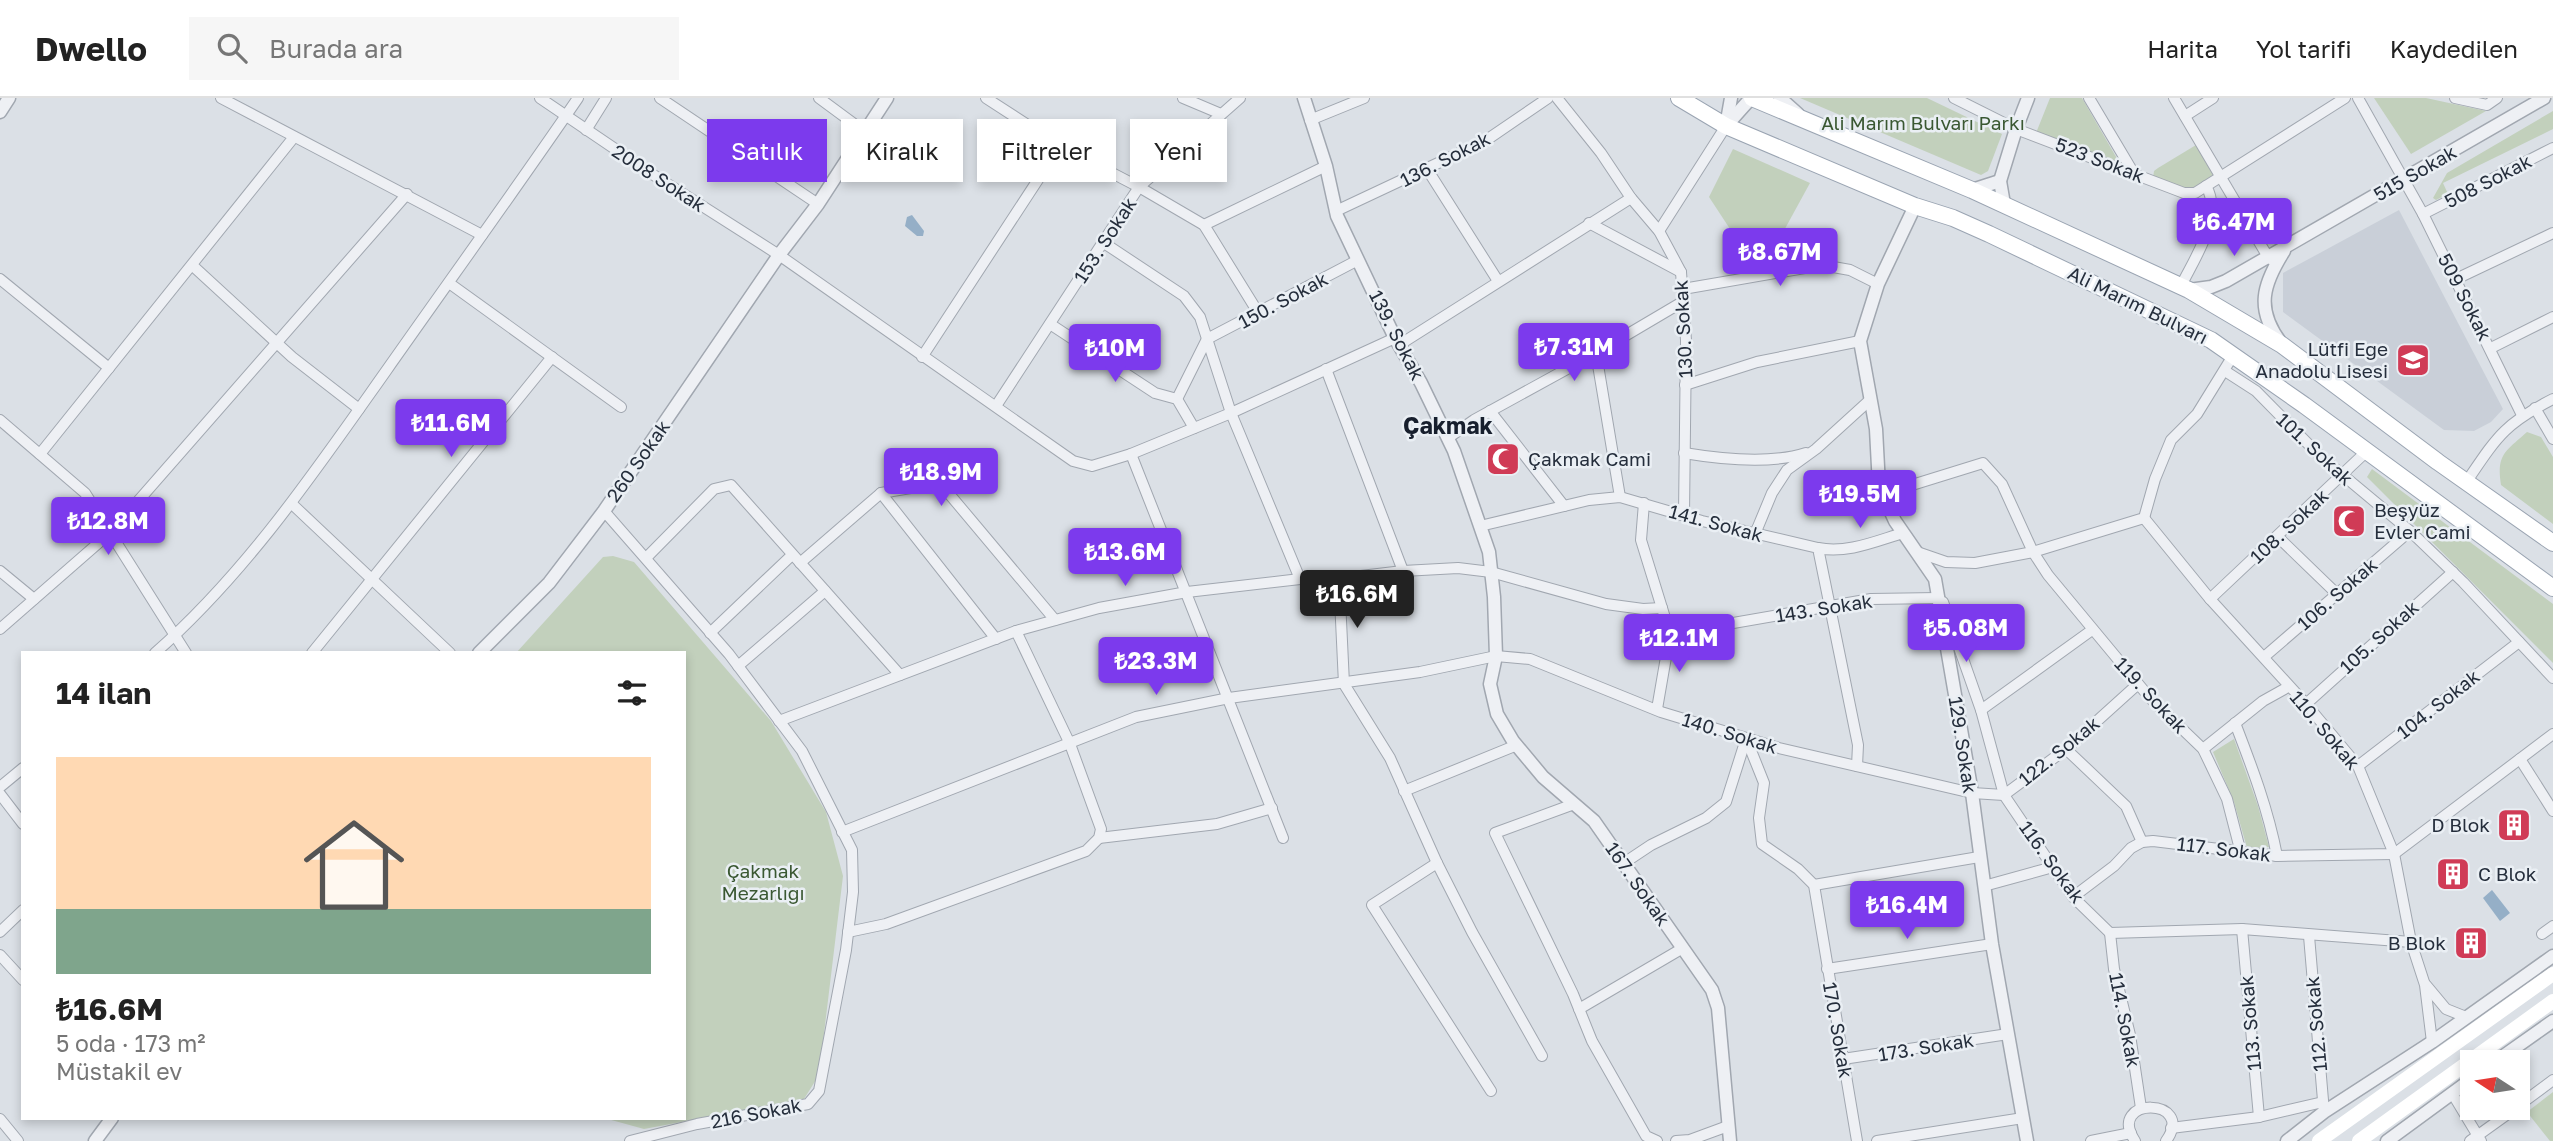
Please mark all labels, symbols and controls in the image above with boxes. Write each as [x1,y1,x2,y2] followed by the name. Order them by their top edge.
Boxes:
[189,17,679,80] search box
[35,29,147,68] text: Dwello
[213,29,251,67] icon: search
[269,33,403,64] text: Burada ara
[2147,34,2218,63] text: Harita
[2256,34,2352,63] text: Yol tarifi
[2390,34,2518,63] text: Kaydedilen
[1821,111,2025,134] park label: Ali Marım Bulvarı Parkı
[707,119,827,182] chip: Satılık
[841,119,963,182] chip: Kiralık
[977,119,1116,182] chip: Filtreler
[1130,119,1227,182] chip: Yeni
[1396,126,1494,191] street label: 136. Sokak
[2052,132,2148,187] street label: 523 Sokak
[608,139,710,216] street label: 2008 Sokak
[2369,140,2460,205] street label: 515 Sokak
[2440,149,2535,212] street label: 508 Sokak
[1068,192,1141,287] street label: 153. Sokak
[2177,198,2291,258] pin: ₺6.47M
[2193,207,2275,235] text: ₺6.47M
[1723,228,1837,288] pin: ₺8.67M
[1739,237,1821,265] text: ₺8.67M
[2434,249,2497,344] street label: 509 Sokak
[2065,261,2212,348] street label: Ali Marım Bulvarı
[1234,266,1332,333] street label: 150. Sokak
[1668,279,1697,379] street label: 130. Sokak
[1365,286,1430,384] street label: 139. Sokak
[1074,324,1156,384] pin: ₺10M
[1517,324,1631,383] pin: ₺7.31M
[1534,332,1614,360] text: ₺7.31M
[1085,333,1145,361] text: ₺10M
[2255,337,2388,382] place label: Lütfi Ege Anadolu Lisesi
[2394,341,2432,379] school or university icon: Lütfi Ege Anadolu Lisesi
[394,400,508,459] pin: ₺11.6M
[2272,407,2359,490] street label: 101. Sokak
[411,408,491,436] text: ₺11.6M
[1403,411,1494,439] district label: Çakmak
[601,415,674,506] street label: 260 Sokak
[1484,440,1522,478] mosque icon: Çakmak Cami
[1528,447,1651,470] place label: Çakmak Cami
[884,448,998,508] pin: ₺18.9M
[900,457,982,485] text: ₺18.9M
[1803,470,1917,530] pin: ₺19.5M
[1819,479,1901,507] text: ₺19.5M
[2245,483,2333,568] street label: 108. Sokak
[51,498,165,557] pin: ₺12.8M
[2374,498,2471,543] place label: Beşyüz Evler Cami
[1667,499,1766,546] street label: 141. Sokak
[2330,502,2368,540] mosque icon: Beşyüz Evler Cami
[67,506,149,534] text: ₺12.8M
[1068,528,1182,588] pin: ₺13.6M
[1084,537,1166,565] text: ₺13.6M
[2292,552,2382,635] street label: 106. Sokak
[1300,570,1414,630] pin: ₺16.6M
[1316,579,1398,607] text: ₺16.6M
[1774,588,1874,627] street label: 143. Sokak
[2335,595,2423,678] street label: 105. Sokak
[1909,604,2023,664] pin: ₺5.08M
[1924,613,2008,641] text: ₺5.08M
[1622,614,1736,674] pin: ₺12.1M
[1640,623,1718,651] text: ₺12.1M
[1099,638,1213,697] pin: ₺23.3M
[1114,646,1198,674] text: ₺23.3M
[2110,652,2193,738] street label: 119. Sokak
[2392,664,2484,743] street label: 104. Sokak
[613,674,651,712] icon: filters
[56,675,152,711] text: 14 ilan
[2286,685,2365,774] street label: 110. Sokak
[1944,695,1983,795] street label: 129. Sokak
[1680,707,1781,758] street label: 140. Sokak
[2014,711,2104,790] street label: 122. Sokak
[291,802,417,928] icon: home
[2495,806,2533,844] building icon: D Blok
[2431,813,2490,836] place label: D Blok
[2015,816,2090,907] street label: 116. Sokak
[2176,831,2273,866] street label: 117. Sokak
[1601,837,1676,930] street label: 167. Sokak
[2434,855,2472,893] building icon: C Blok
[721,859,805,904] park label: Çakmak Mezarlığı
[2478,862,2537,885] place label: C Blok
[1850,882,1964,941] pin: ₺16.4M
[1866,890,1948,918] text: ₺16.4M
[2452,924,2490,962] building icon: B Blok
[2388,931,2446,954] place label: B Blok
[2105,971,2146,1069] street label: 114. Sokak
[2234,974,2265,1072] street label: 113. Sokak
[2300,975,2331,1073] street label: 112. Sokak
[1819,980,1858,1080] street label: 170. Sokak
[56,991,163,1027] text: ₺16.6M
[1876,1028,1976,1065] street label: 173. Sokak
[56,1029,206,1057] text: 5 oda · 173 m²
[2460,1050,2530,1120] north arrow
[2460,1050,2530,1120] map controls
[56,1057,182,1085] text: Müstakil ev
[709,1092,804,1133] street label: 216 Sokak

